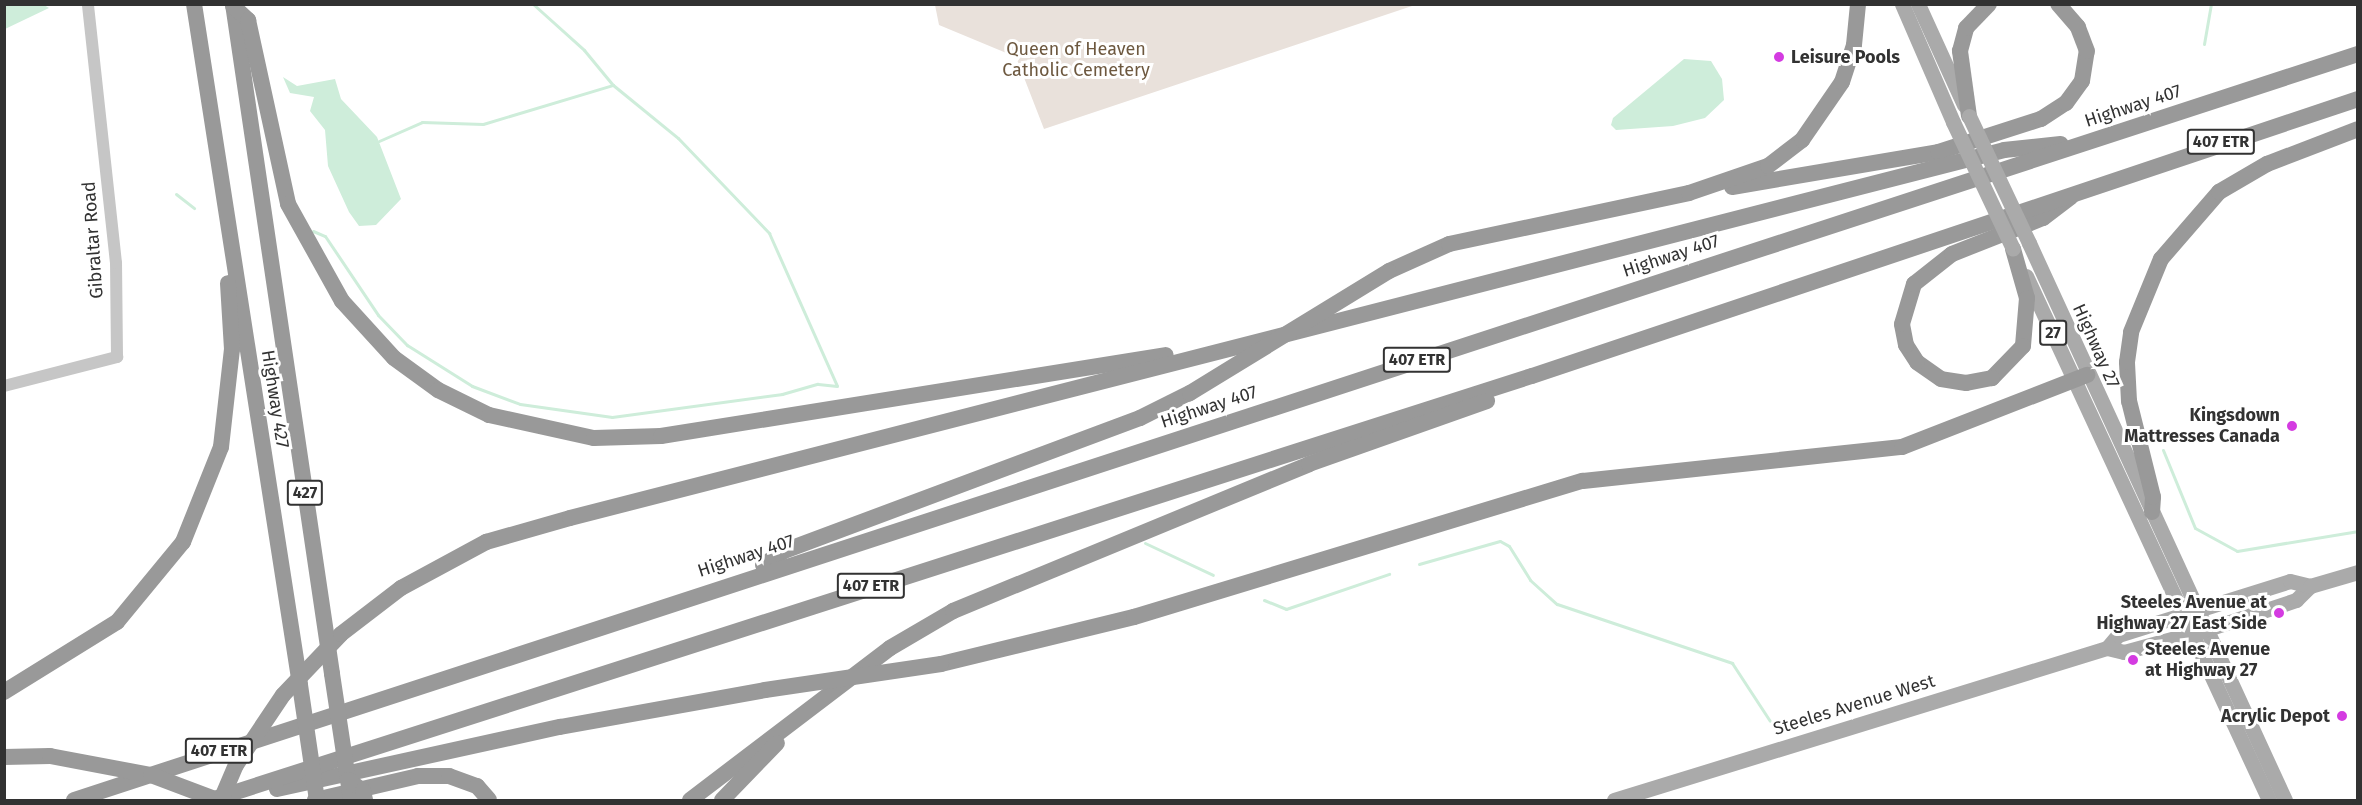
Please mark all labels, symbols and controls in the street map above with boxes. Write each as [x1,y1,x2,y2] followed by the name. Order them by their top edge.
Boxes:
[1002,39,1150,82] park label: Queen of Heaven Catholic Cemetery
[1791,46,1900,68] place label: Leisure Pools
[1772,50,1786,64] marker: Leisure Pools
[2082,80,2184,132] street label: Highway 407
[2186,129,2256,155] road number: 407 ETR
[78,181,108,299] street label: Gibraltar Road
[1620,230,1722,282] street label: Highway 407
[2068,301,2124,391] street label: Highway 27
[2038,320,2068,346] road number: 27
[1382,347,1452,373] road number: 407 ETR
[257,348,293,450] street label: Highway 427
[1158,381,1260,433] street label: Highway 407
[2124,405,2280,448] place label: Kingsdown Mattresses Canada
[2285,419,2299,433] marker: Kingsdown Mattresses Canada
[286,480,324,506] road number: 427
[695,530,797,582] street label: Highway 407
[836,573,906,599] road number: 407 ETR
[2096,592,2267,634] place label: Steeles Avenue at Highway 27 East Side
[2272,606,2286,620] marker: Steeles Avenue at Highway 27 East Side
[2145,639,2270,682] place label: Steeles Avenue at Highway 27
[2126,653,2140,667] marker: Steeles Avenue at Highway 27
[1771,670,1937,740] street label: Steeles Avenue West
[2221,705,2330,727] place label: Acrylic Depot
[2335,709,2349,723] marker: Acrylic Depot
[184,738,254,764] road number: 407 ETR

